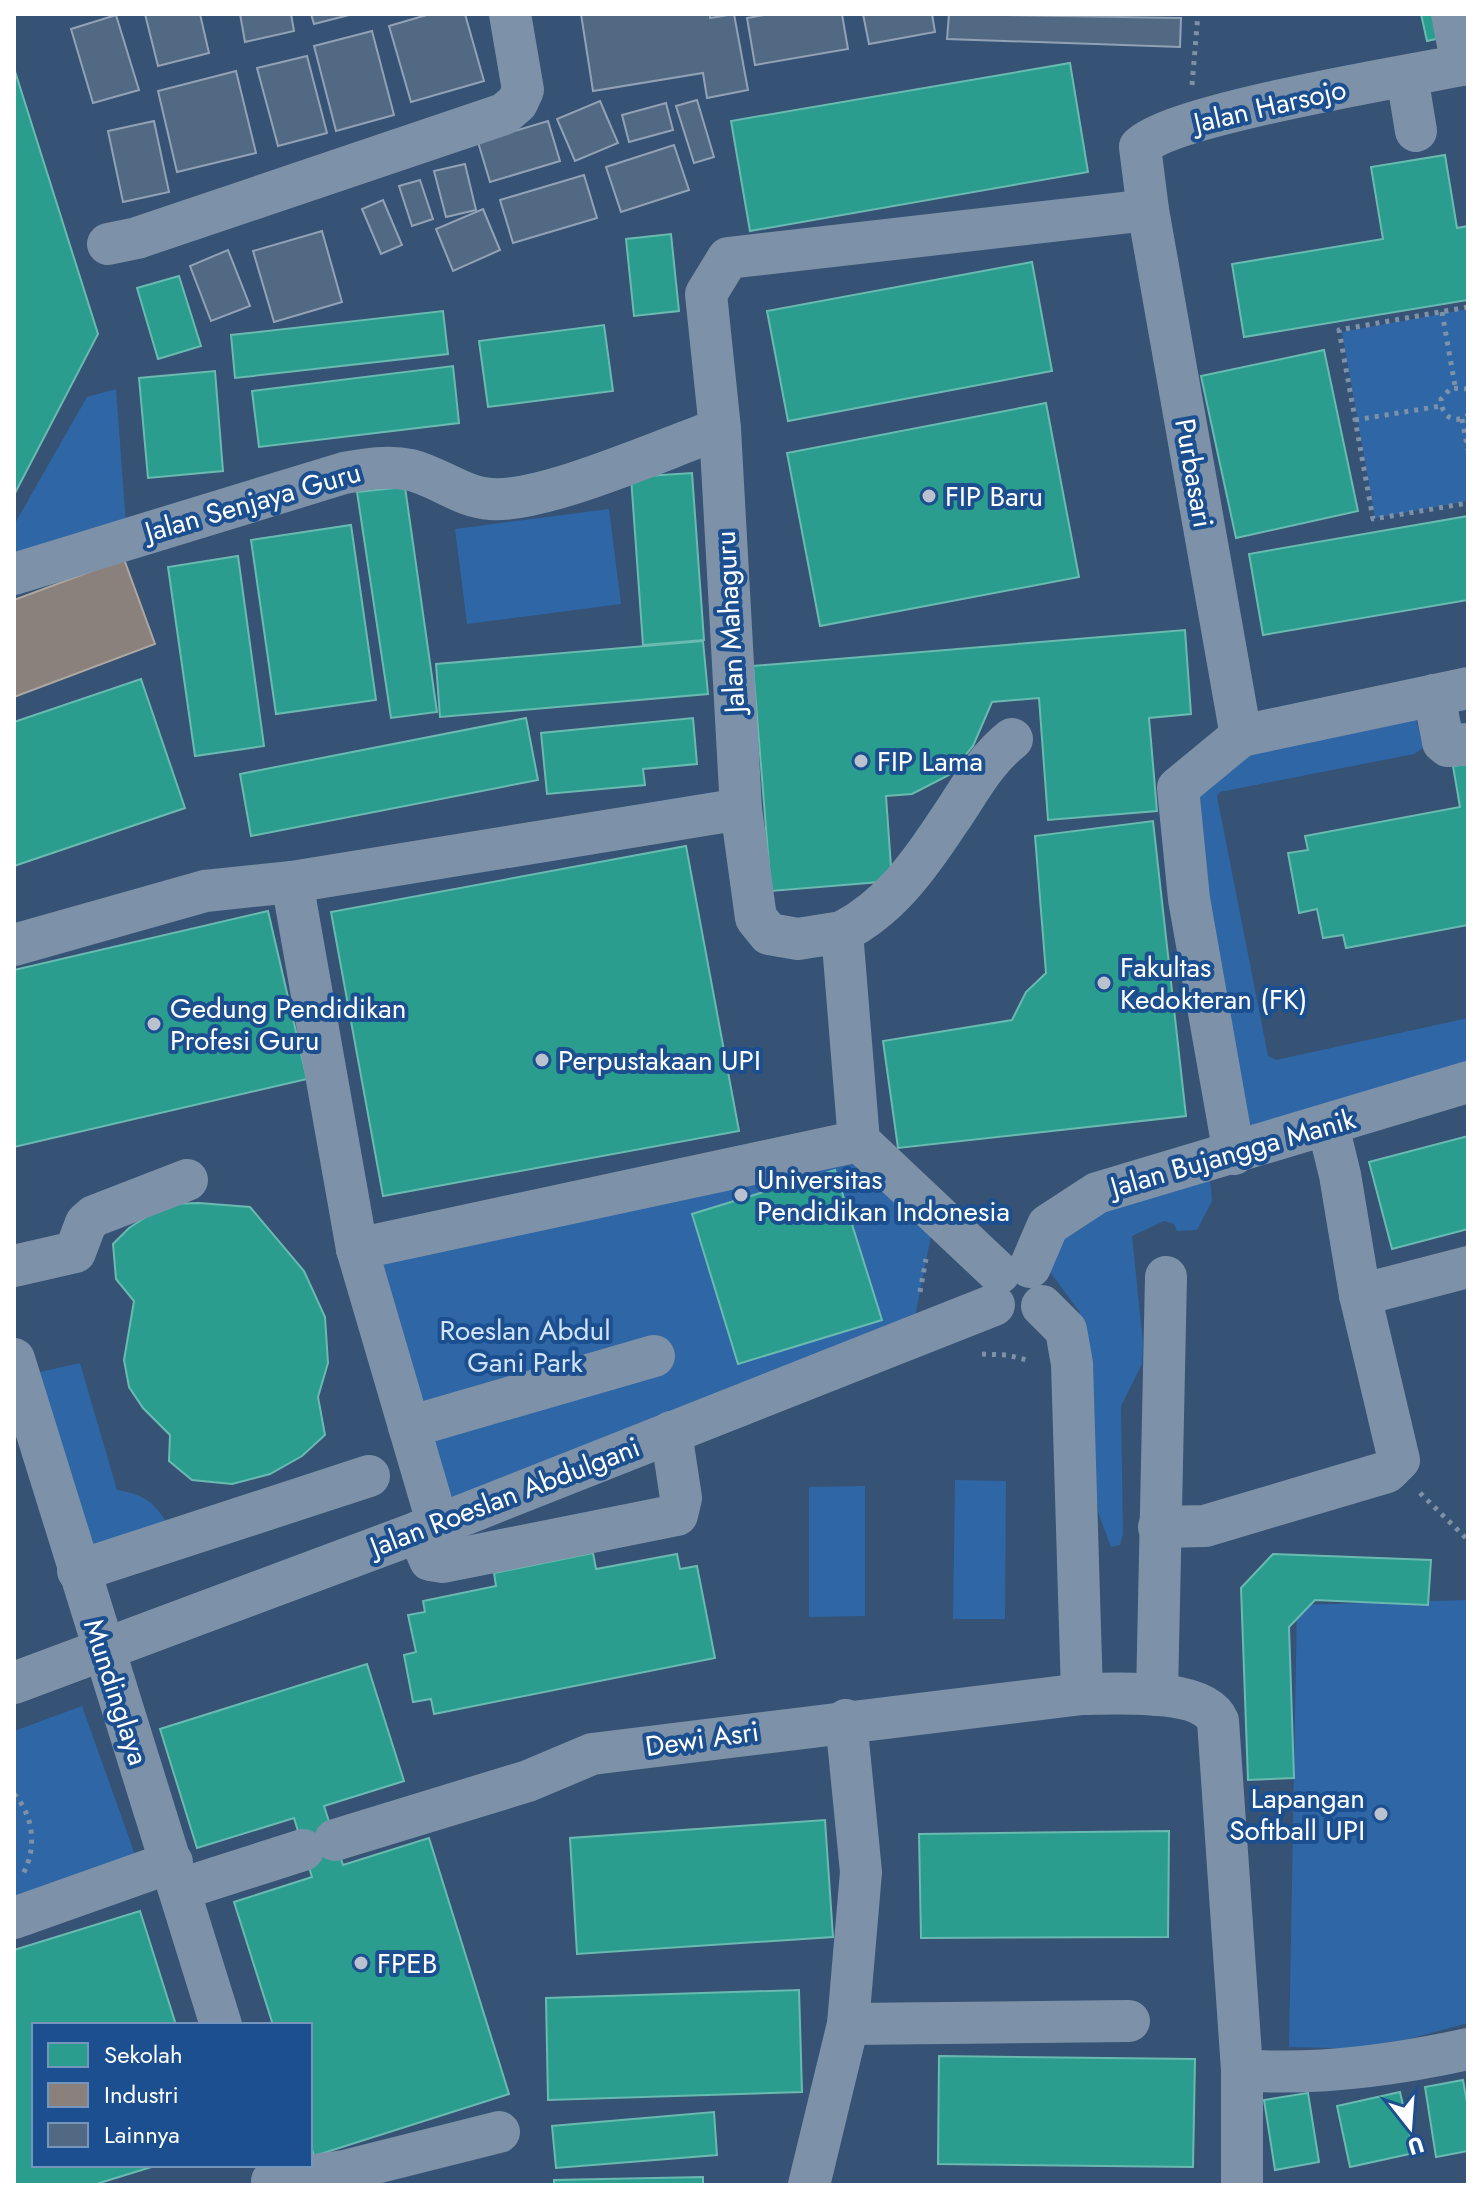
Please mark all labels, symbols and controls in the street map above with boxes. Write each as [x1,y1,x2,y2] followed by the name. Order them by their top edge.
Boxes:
[1186,69,1350,144] street label: Jalan Harsojo
[1164,415,1224,531] street label: Purbasari
[136,452,366,554] street label: Jalan Senjaya Guru
[945,476,1043,517] place label: FIP Baru
[920,487,938,505] marker: FIP Baru
[705,530,755,718] street label: Jalan Mahaguru
[877,741,983,782] place label: FIP Lama
[852,752,870,770] marker: FIP Lama
[1120,947,1307,1020] place label: Fakultas Kedokteran (FK)
[1095,974,1113,992] marker: Fakultas Kedokteran (FK)
[170,988,406,1061] place label: Gedung Pendidikan Profesi Guru
[145,1015,163,1033] marker: Gedung Pendidikan Profesi Guru
[558,1040,761,1081] place label: Perpustakaan UPI
[533,1051,551,1069] marker: Perpustakaan UPI
[1102,1098,1361,1209] street label: Jalan Bujangga Manik
[757,1159,1010,1232] place label: Universitas Pendidikan Indonesia
[732,1186,750,1204] marker: Universitas Pendidikan Indonesia
[439,1310,611,1383] park label: Roeslan Abdul Gani Park
[360,1427,646,1569] street label: Jalan Roeslan Abdulgani
[73,1614,159,1770] street label: Mundinglaya
[642,1711,762,1767] street label: Dewi Asri
[1229,1778,1365,1851] place label: Lapangan Softball UPI
[1372,1805,1390,1823] marker: Lapangan Softball UPI
[377,1943,437,1984] place label: FPEB
[352,1954,370,1972] marker: FPEB
[32,2023,312,2167] legend
[104,2037,182,2072] text: Sekolah
[104,2077,179,2112] text: Industri
[1370,2087,1450,2167] north arrow
[104,2117,180,2152] text: Lainnya
[1404,2129,1428,2164] text: U

